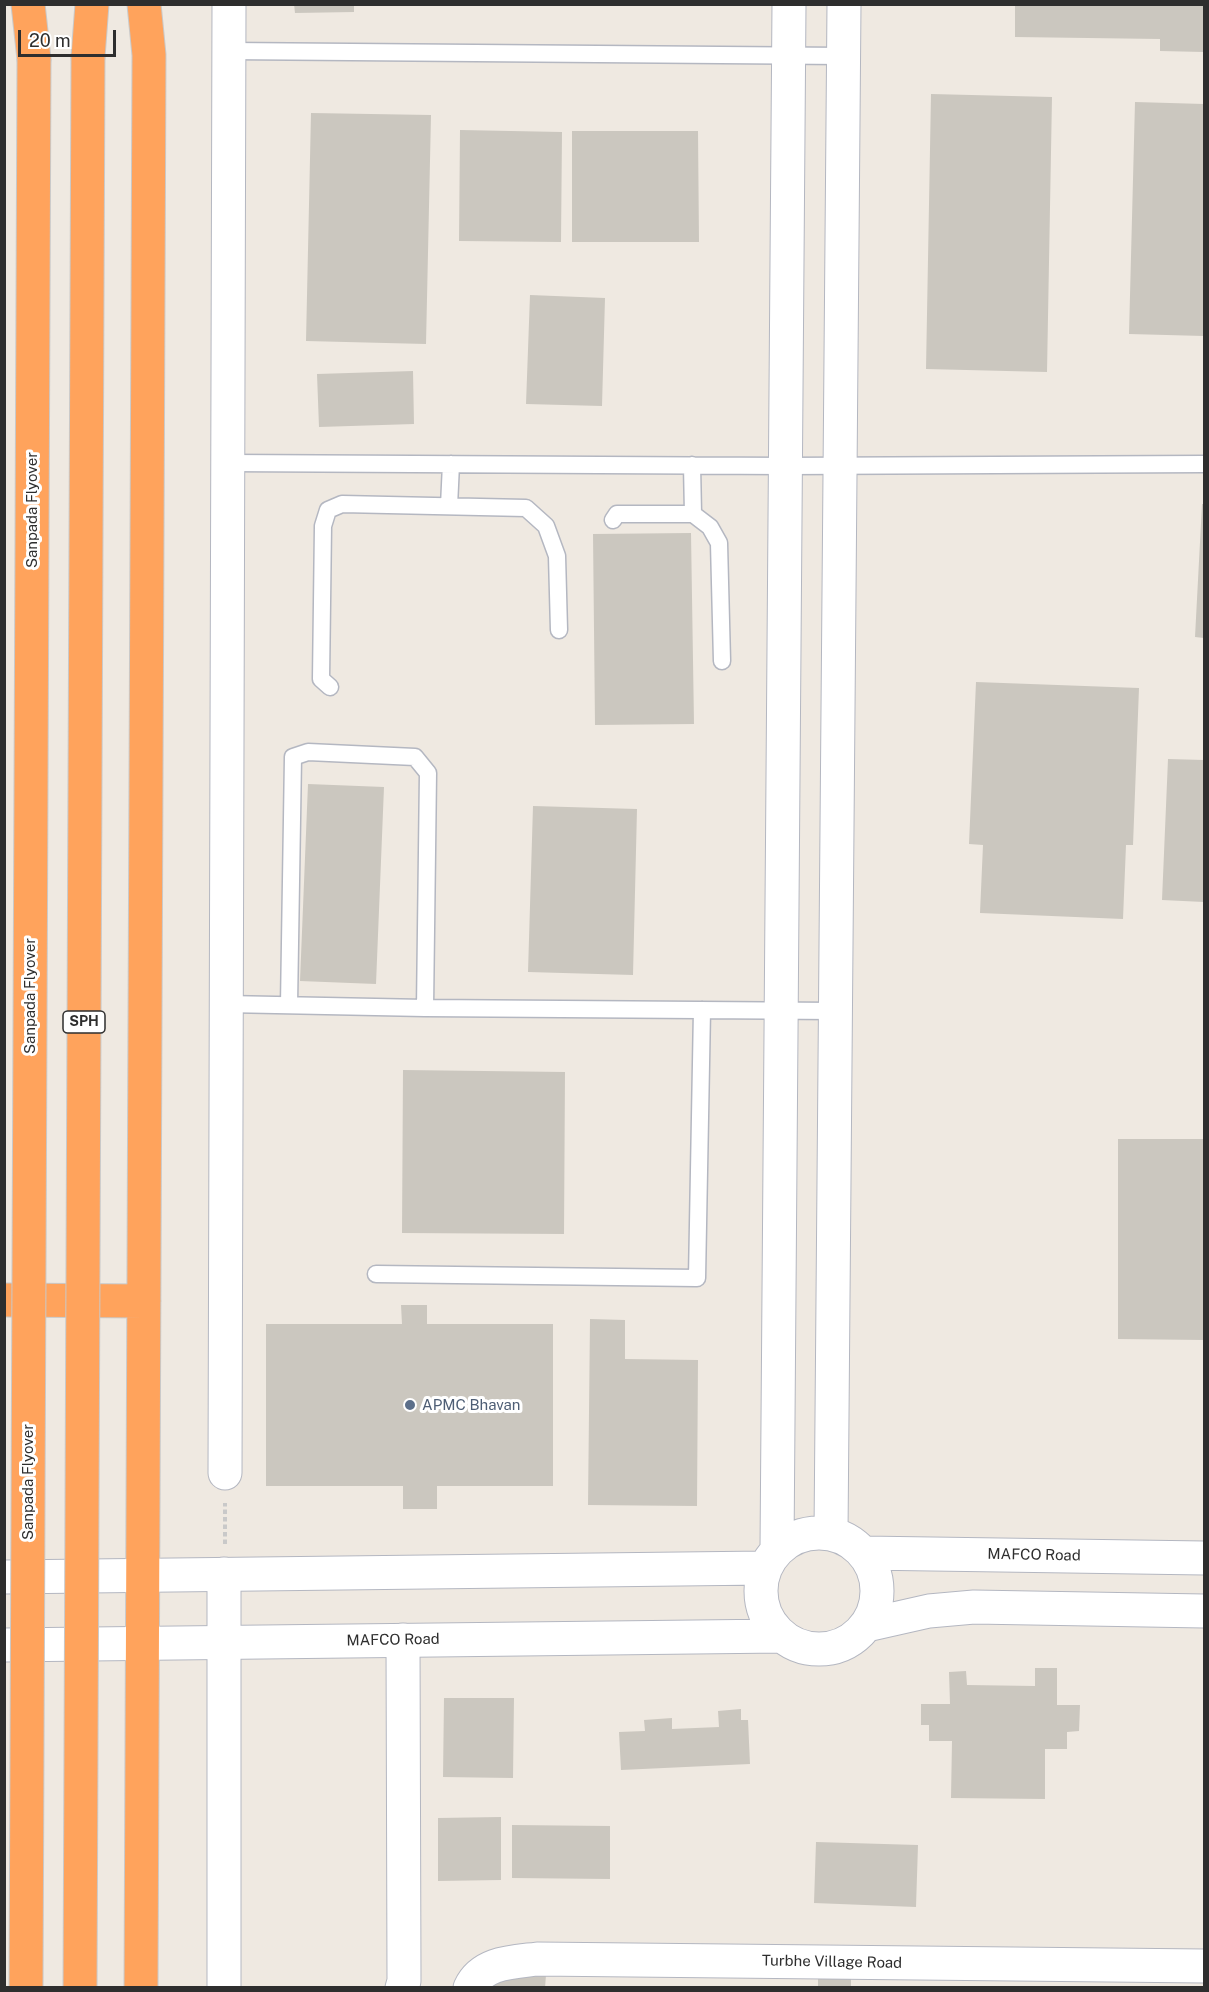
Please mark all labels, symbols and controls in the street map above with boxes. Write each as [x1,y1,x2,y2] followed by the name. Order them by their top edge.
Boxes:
[21,18,118,56] scale bar
[29,30,71,51] text: 20 m
[23,452,41,568] street label: Sanpada Flyover
[21,938,39,1054] street label: Sanpada Flyover
[63,1011,105,1033] road number: SPH
[422,1396,521,1414] place label: APMC Bhavan
[403,1398,417,1412] marker: APMC Bhavan
[19,1424,37,1540] street label: Sanpada Flyover
[987,1545,1081,1565] street label: MAFCO Road
[346,1630,440,1650] street label: MAFCO Road
[762,1952,902,1972] street label: Turbhe Village Road

